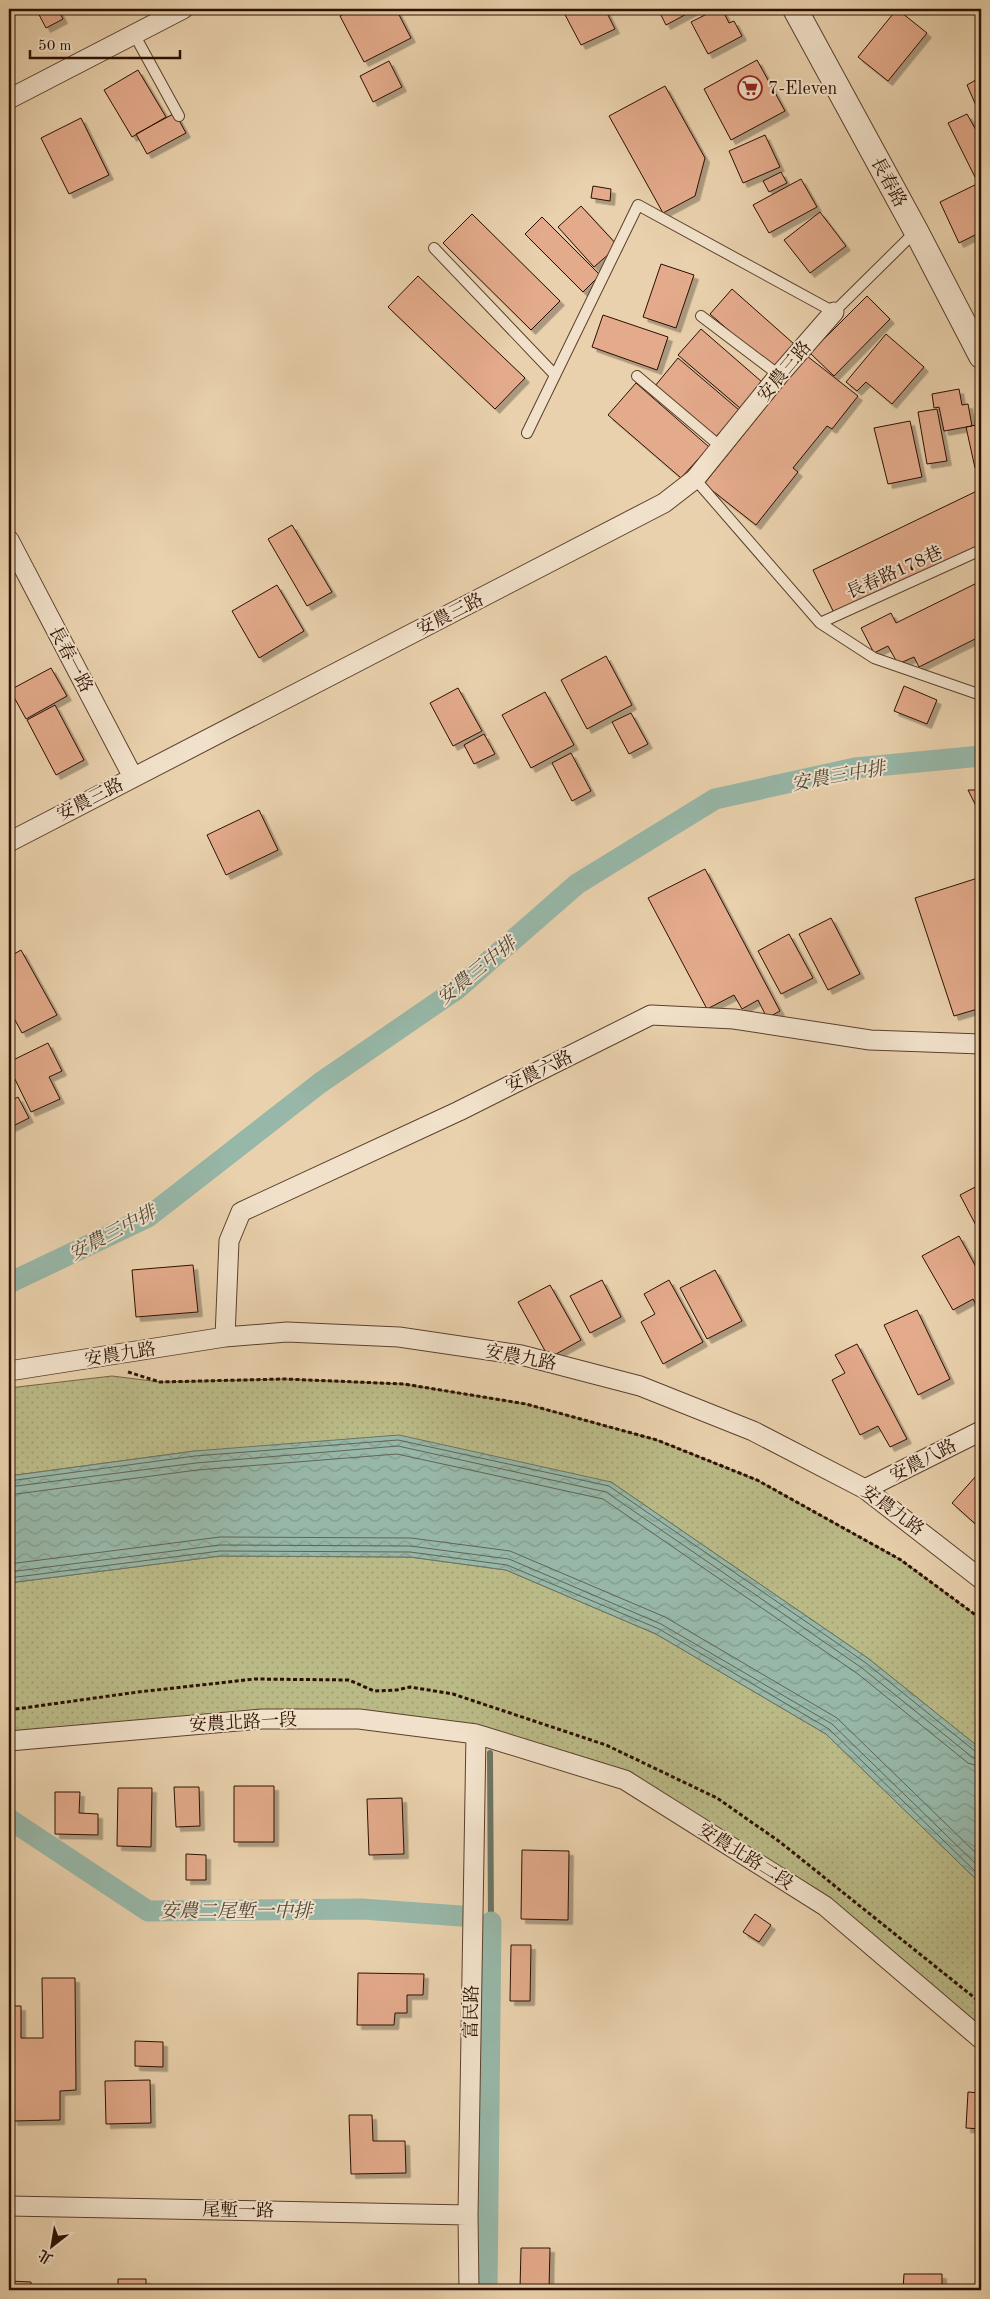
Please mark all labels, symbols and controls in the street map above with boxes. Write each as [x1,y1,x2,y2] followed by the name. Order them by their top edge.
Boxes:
[30,28,180,60] scale bar
[38,39,72,54] text: 50 m
[737,75,763,101] supermarket icon: 7-Eleven
[768,80,838,98] place label: 7-Eleven
[867,154,911,210] street label: 長春路
[753,337,815,405] street label: 安農三路
[843,542,945,602] street label: 長春路178巷
[413,589,487,639] street label: 安農三路
[45,623,97,695] street label: 長春一路
[789,756,890,795] water label: 安農三中排
[53,774,127,824] street label: 安農三路
[433,930,523,1009] water label: 安農三中排
[502,1046,576,1096] street label: 安農六路
[65,1199,162,1265] water label: 安農三中排
[83,1338,157,1370] street label: 安農九路
[484,1340,558,1374] street label: 安農九路
[886,1435,960,1485] street label: 安農八路
[858,1481,928,1539] street label: 安農九路
[189,1709,297,1735] street label: 安農北路一段
[695,1819,797,1893] street label: 安農北路二段
[160,1900,315,1922] water label: 安農二尾塹一中排
[461,1985,481,2039] street label: 富民路
[202,2199,274,2221] street label: 尾塹一路
[28,2222,78,2272] north arrow
[36,2247,55,2267] text: 北

